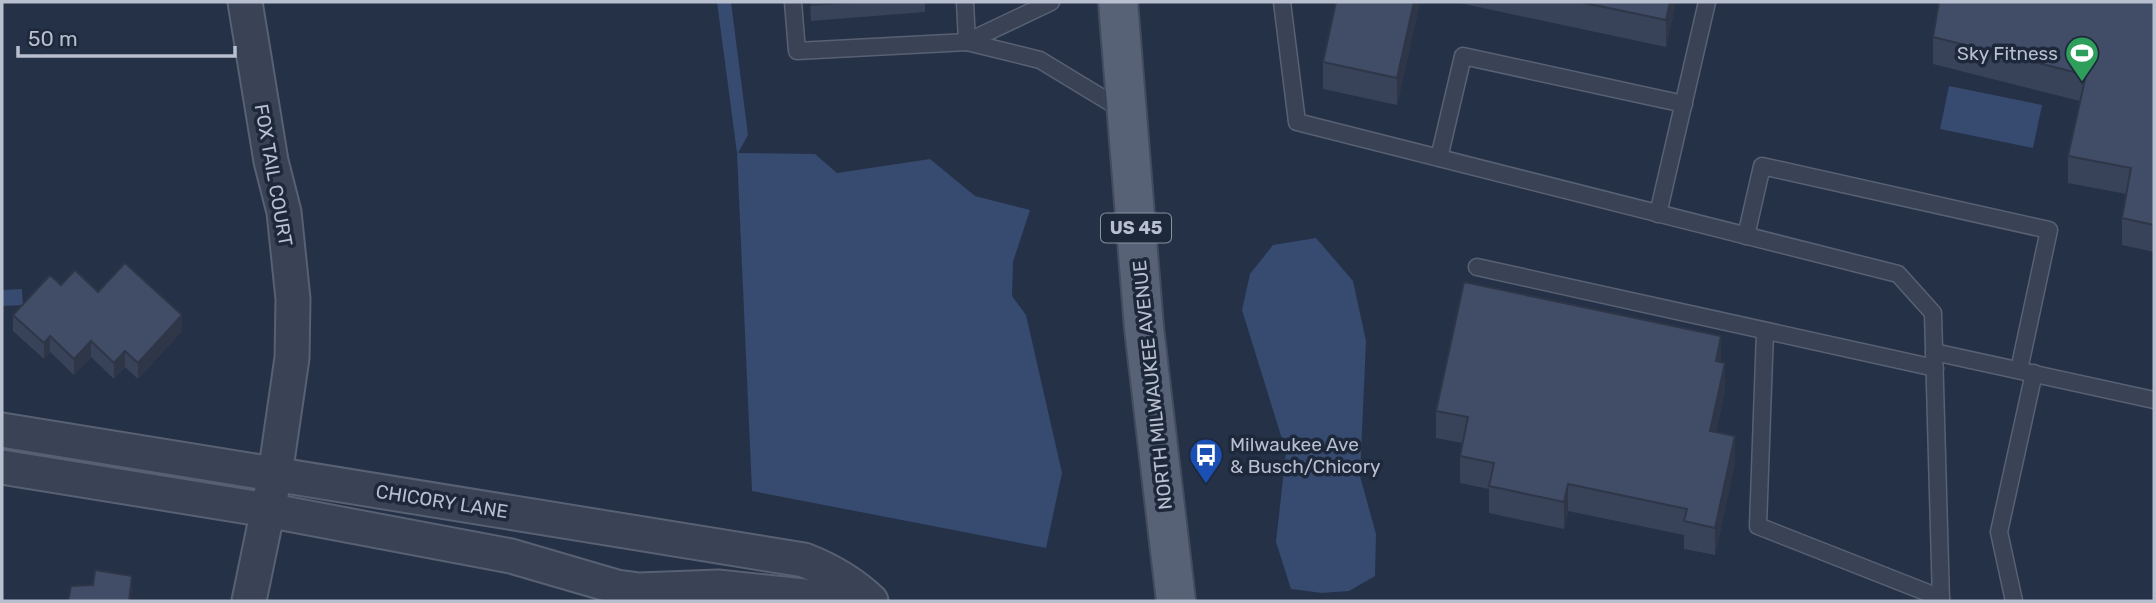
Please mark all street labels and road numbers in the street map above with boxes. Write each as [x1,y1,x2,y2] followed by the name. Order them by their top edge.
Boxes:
[250,102,297,248] street label: FOX TAIL COURT
[1101,213,1171,242] road number: US 45
[1128,259,1177,511] street label: NORTH MILWAUKEE AVENUE
[374,480,510,523] street label: CHICORY LANE

